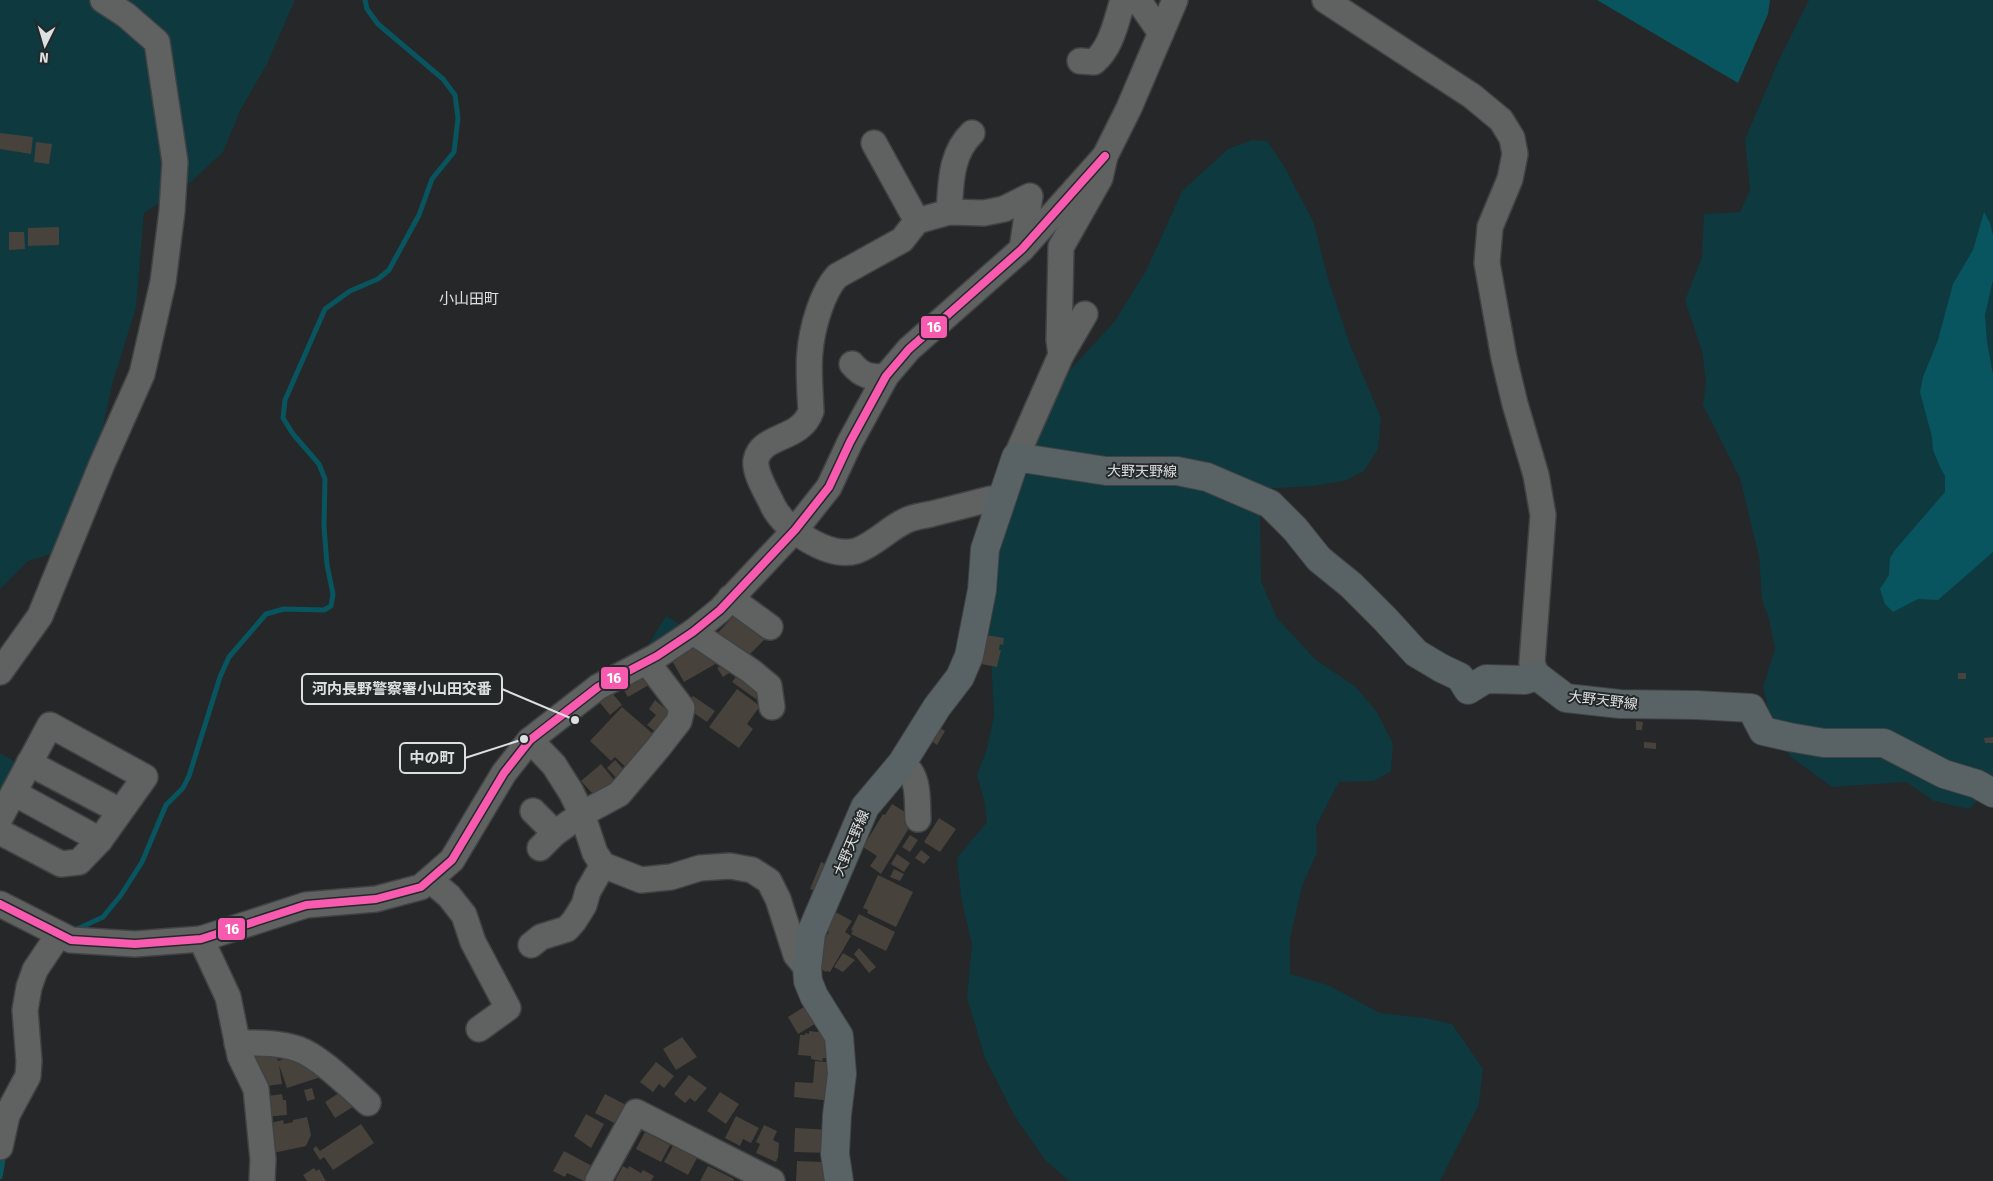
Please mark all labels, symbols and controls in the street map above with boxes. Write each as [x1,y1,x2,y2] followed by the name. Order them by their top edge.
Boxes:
[20,20,70,70] north arrow
[39,49,49,66] text: N
[439,290,499,308] district label: 小山田町
[920,315,948,339] line badge: 16
[927,319,941,336] text: 16
[1107,462,1177,481] street label: 大野天野線
[600,666,629,690] line badge: 16
[607,670,621,687] text: 16
[302,674,502,704] callout: 河内長野警察署小山田交番
[312,680,492,698] text: 河内長野警察署小山田交番
[1567,688,1639,713] street label: 大野天野線
[400,743,465,773] callout: 中の町
[409,749,455,767] text: 中の町
[830,808,873,879] street label: 大野天野線
[217,917,246,941] line badge: 16
[225,921,239,938] text: 16

